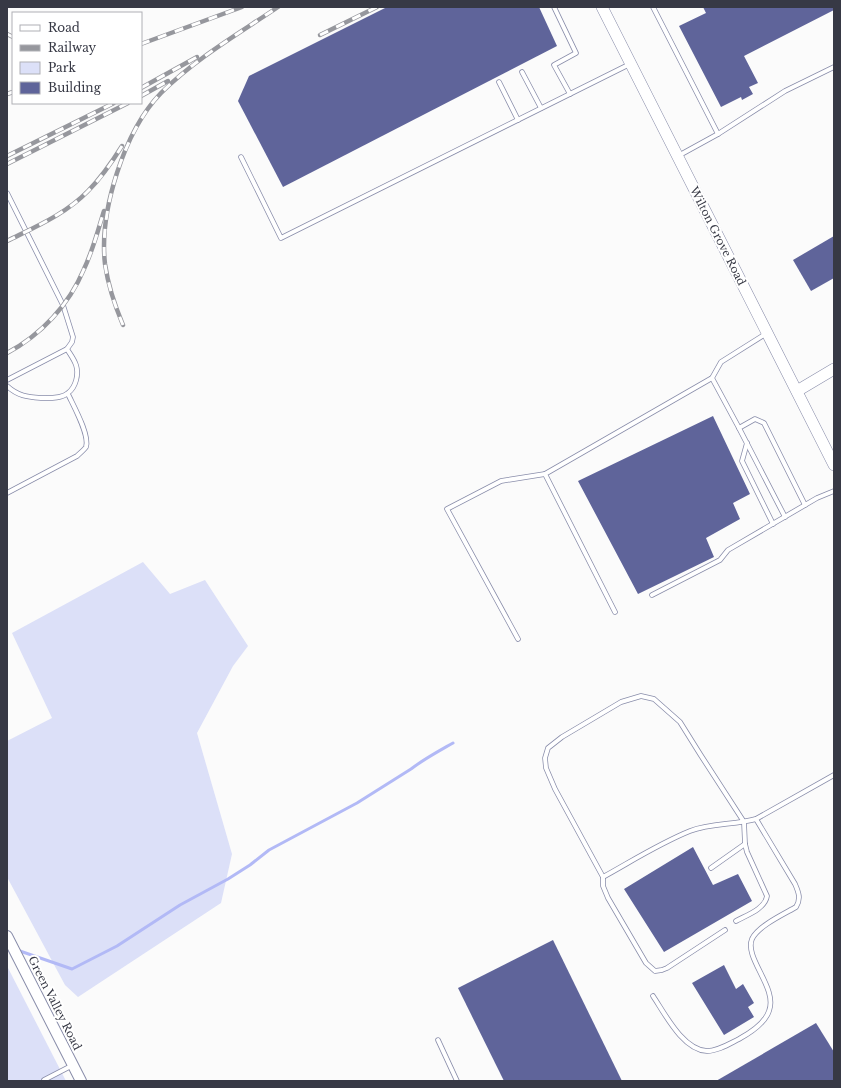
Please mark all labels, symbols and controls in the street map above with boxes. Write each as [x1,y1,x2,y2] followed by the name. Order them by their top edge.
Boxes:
[12,12,142,104] legend
[48,20,80,35] text: Road
[48,40,97,55] text: Railway
[48,60,76,75] text: Park
[48,80,102,95] text: Building
[687,183,749,288] street label: Wilton Grove Road
[25,954,85,1053] street label: Green Valley Road

